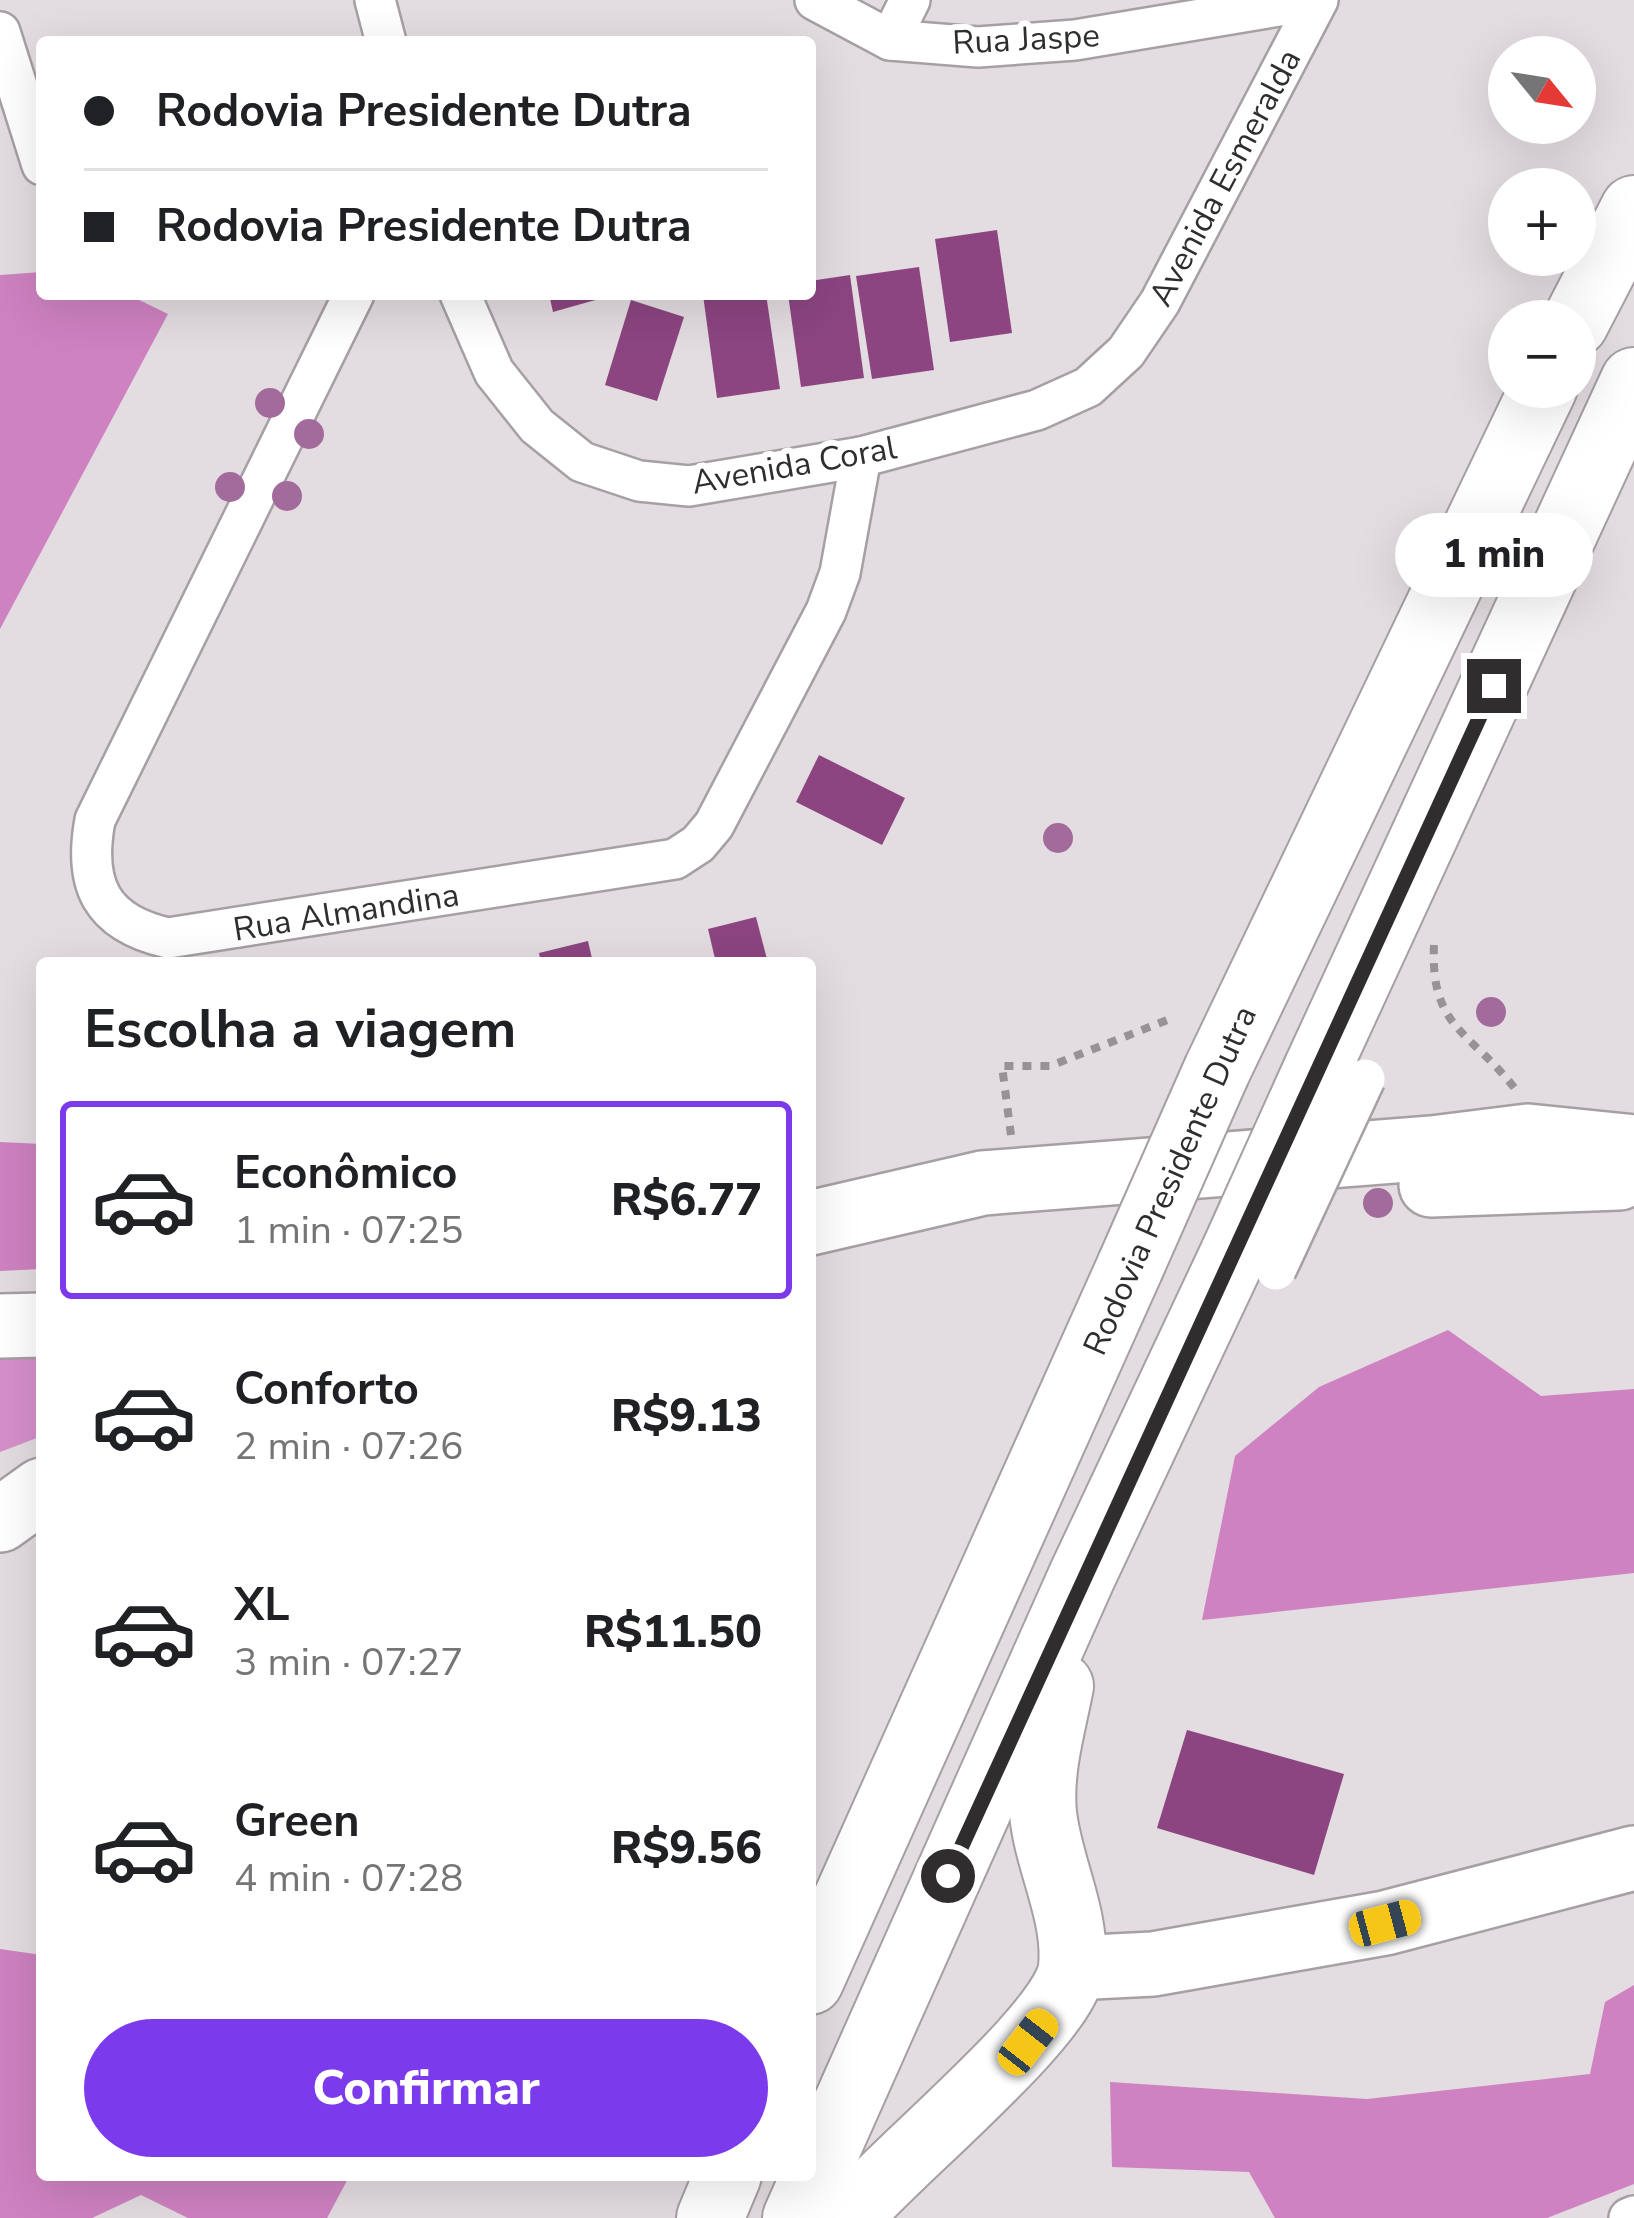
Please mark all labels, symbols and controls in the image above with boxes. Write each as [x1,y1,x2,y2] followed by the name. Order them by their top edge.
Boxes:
[951,13,1101,66] street label: Rua Jaspe
[1488,36,1596,144] north arrow
[1488,36,1596,408] map controls
[1138,41,1312,314] street label: Avenida Esmeralda
[156,81,692,142] text: Rodovia Presidente Dutra
[1488,168,1596,276] button: +
[156,196,692,257] text: Rodovia Presidente Dutra
[1488,300,1596,408] button: −
[688,425,901,506] street label: Avenida Coral
[1395,512,1593,596] callout: 1 min
[1443,528,1545,581] text: 1 min
[1467,659,1521,713] route end
[230,872,462,953] street label: Rua Almandina
[84,992,516,1066] text: Escolha a viagem
[1073,999,1268,1362] street label: Rodovia Presidente Dutra
[234,1143,457,1204] text: Econômico
[90,1146,198,1254] icon: car
[611,1170,762,1231] text: R$6.77
[234,1204,463,1257] text: 1 min · 07:25
[234,1359,419,1420] text: Conforto
[90,1362,198,1470] icon: car
[611,1386,762,1447] text: R$9.13
[234,1420,463,1473] text: 2 min · 07:26
[234,1575,290,1636] text: XL
[90,1578,198,1686] icon: car
[584,1602,762,1663] text: R$11.50
[234,1636,463,1689] text: 3 min · 07:27
[234,1791,360,1852] text: Green
[90,1794,198,1902] icon: car
[611,1818,762,1879] text: R$9.56
[921,1849,975,1903] route start
[234,1852,463,1905] text: 4 min · 07:28
[1346,1896,1424,1950] car
[992,2003,1064,2081] car
[84,2019,768,2157] button: Confirmar

